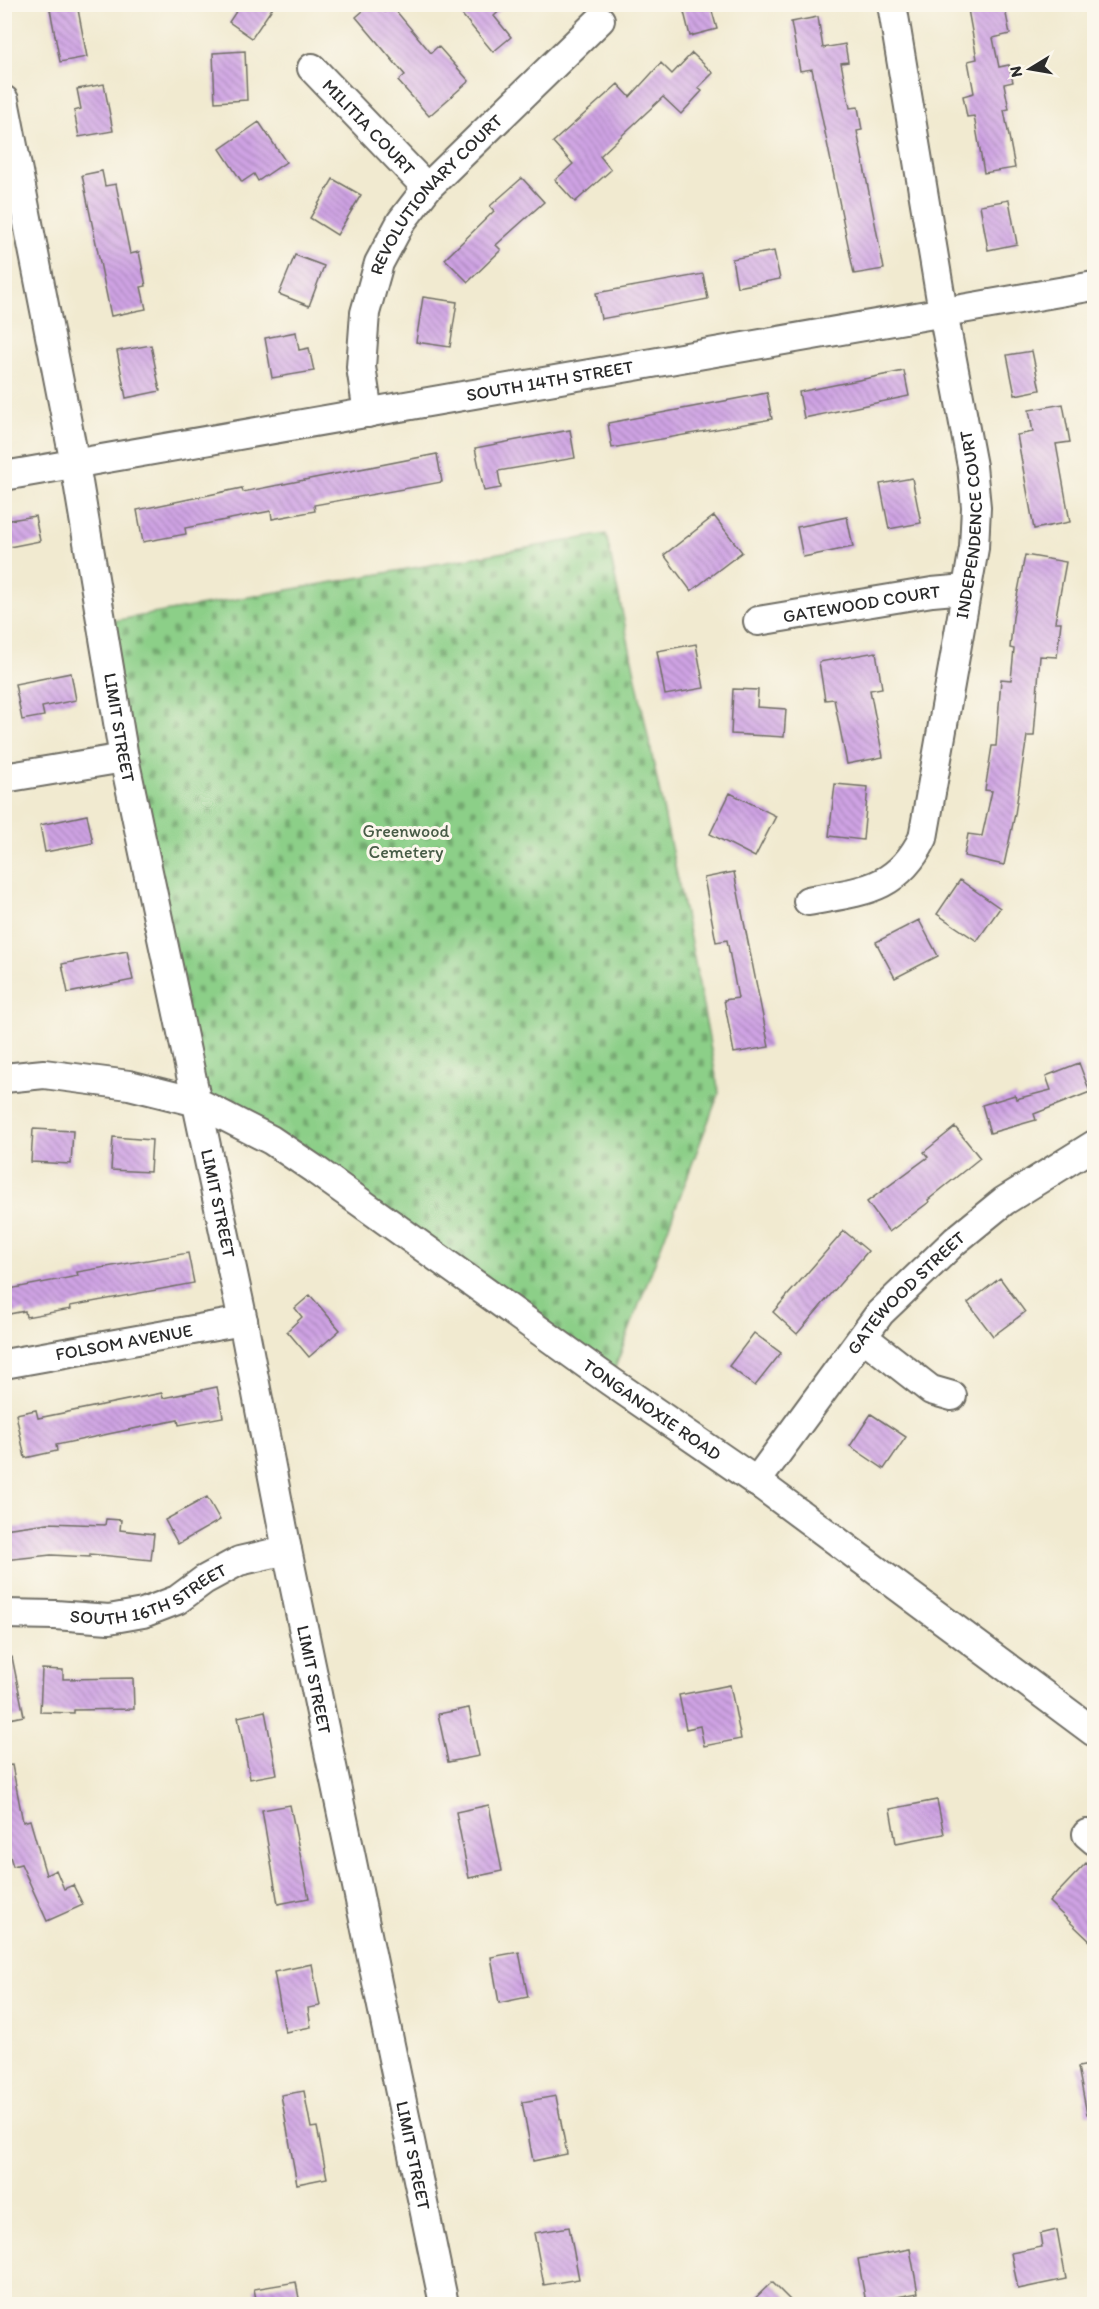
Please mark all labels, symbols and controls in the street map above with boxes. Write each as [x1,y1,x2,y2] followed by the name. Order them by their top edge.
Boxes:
[1000,39,1060,99] north arrow
[1005,65,1026,79] text: N
[318,75,420,180] street label: MILITIA COURT
[365,110,507,277] street label: REVOLUTIONARY COURT
[465,356,635,406] street label: SOUTH 14TH STREET
[951,429,987,621] street label: INDEPENDENCE COURT
[781,580,941,628] street label: GATEWOOD COURT
[99,671,140,784] street label: LIMIT STREET
[363,820,449,863] park label: Greenwood Cemetery
[196,1147,240,1260] street label: LIMIT STREET
[842,1226,970,1359] street label: GATEWOOD STREET
[54,1319,194,1366] street label: FOLSOM AVENUE
[578,1354,726,1465] street label: TONGANOXIE ROAD
[69,1559,231,1631] street label: SOUTH 16TH STREET
[292,1623,336,1736] street label: LIMIT STREET
[391,2099,435,2212] street label: LIMIT STREET

